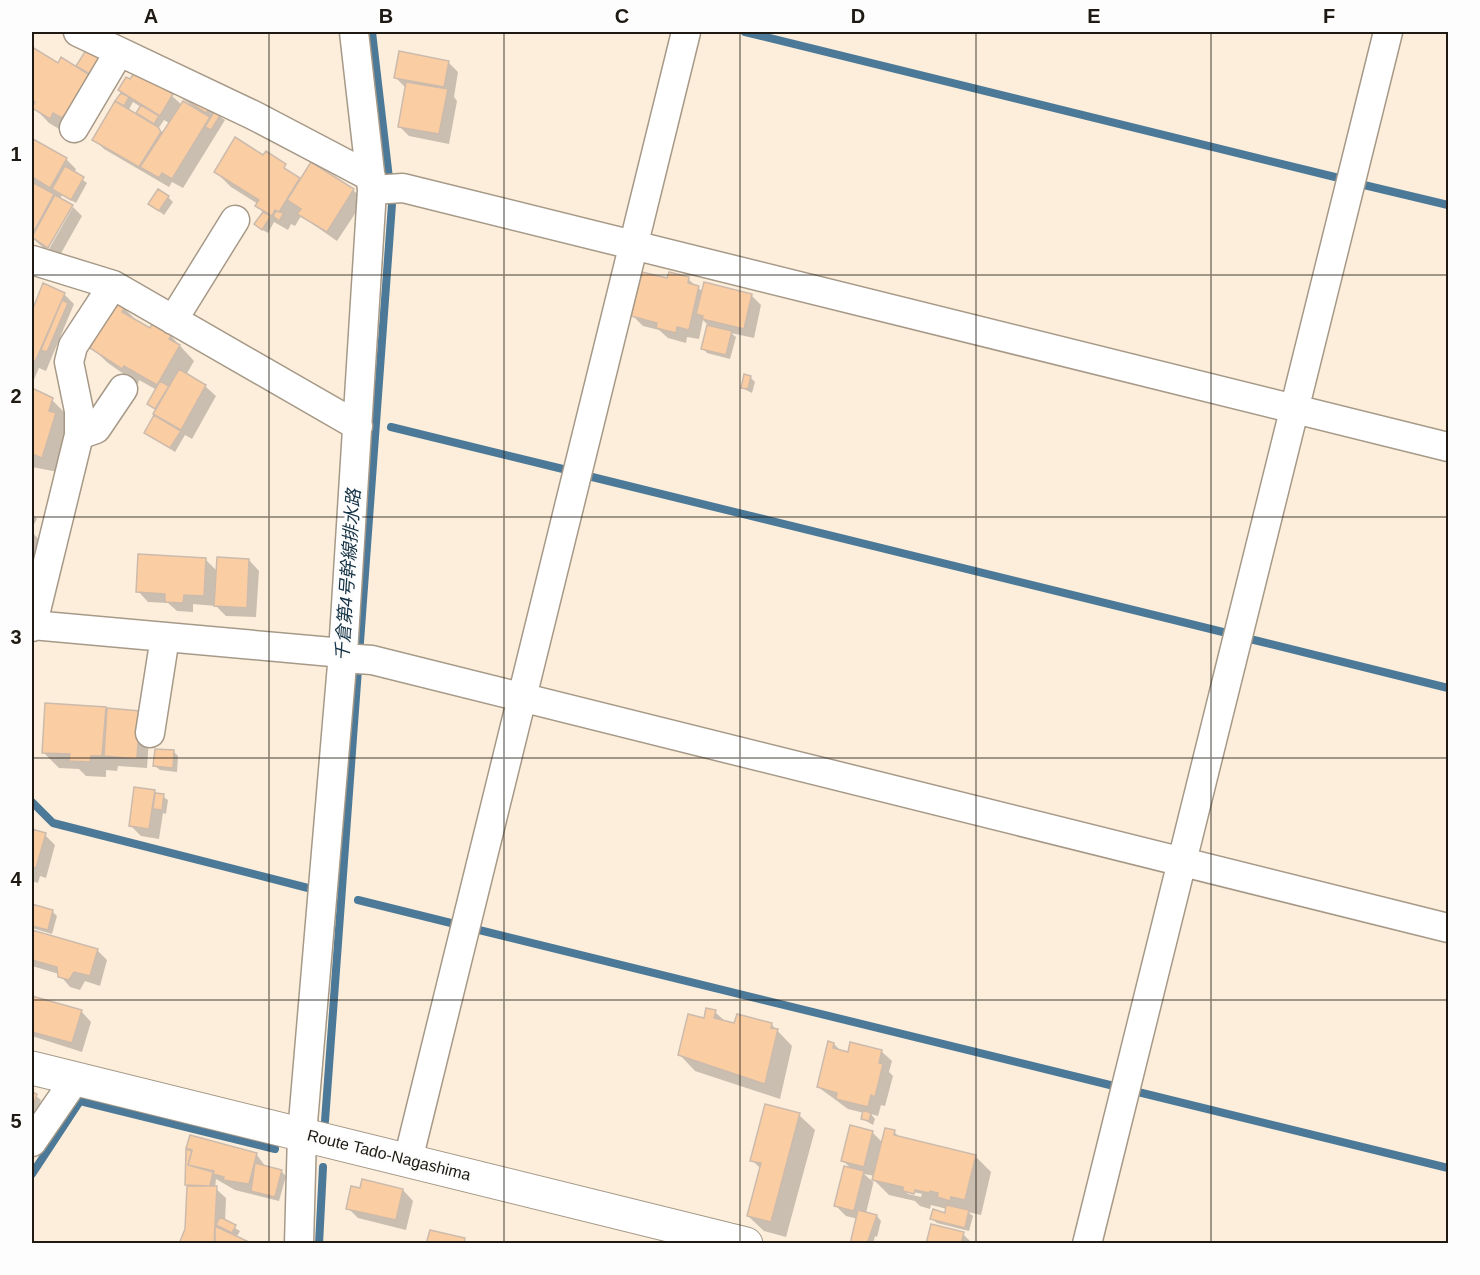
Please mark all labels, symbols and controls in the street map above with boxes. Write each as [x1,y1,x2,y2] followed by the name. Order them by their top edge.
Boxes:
[144,5,158,27] text: A
[379,5,393,27] text: B
[615,5,629,27] text: C
[851,5,865,27] text: D
[1087,5,1101,27] text: E
[1323,5,1335,27] text: F
[10,143,22,165] text: 1
[10,385,22,407] text: 2
[332,487,364,661] water label: 千倉第4号幹線排水路
[10,626,22,648] text: 3
[10,868,22,890] text: 4
[10,1110,22,1132] text: 5
[306,1126,473,1184] street label: Route Tado-Nagashima

